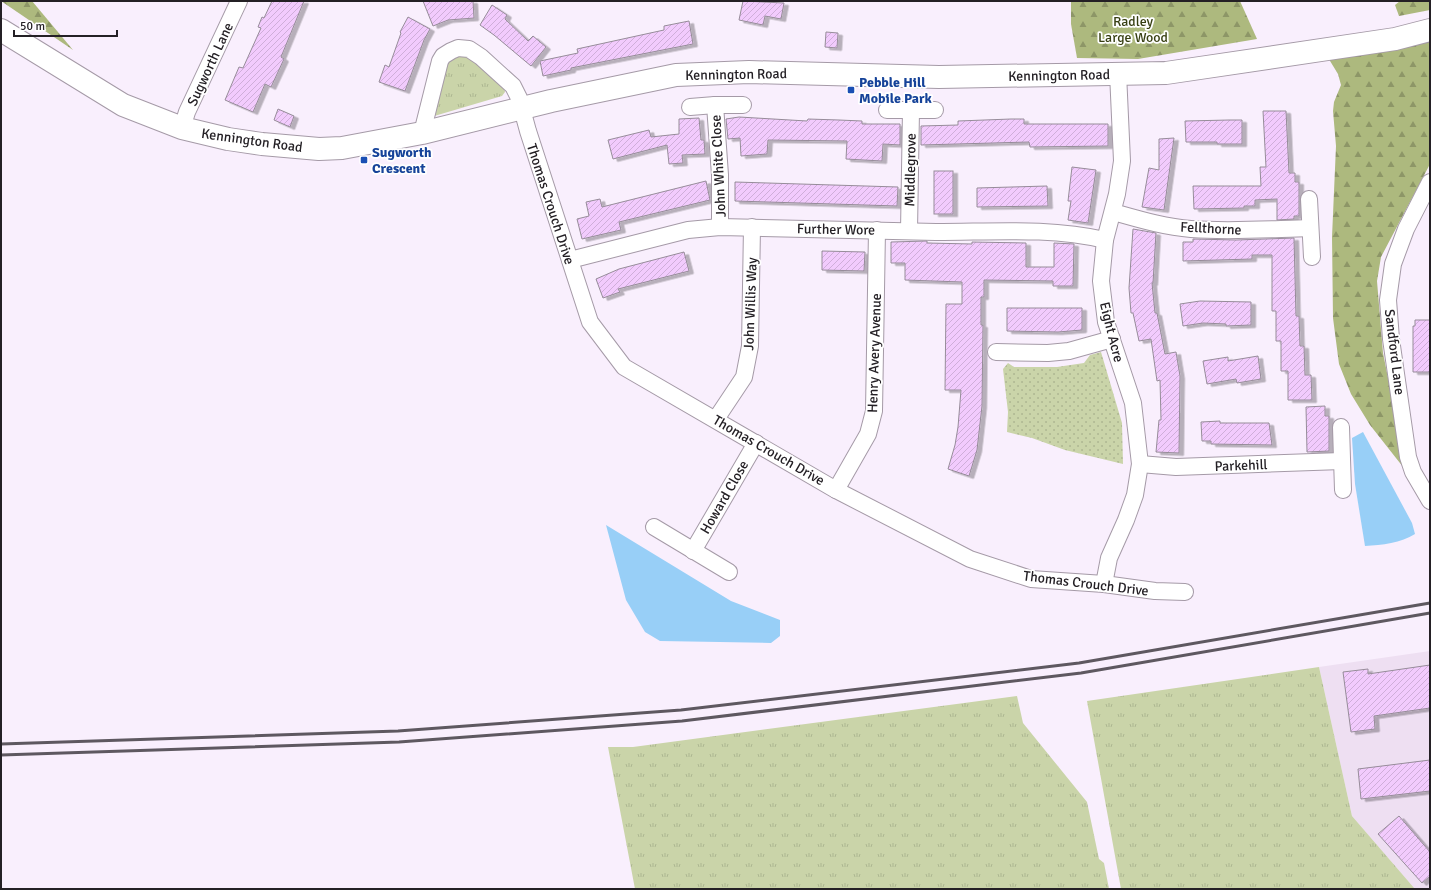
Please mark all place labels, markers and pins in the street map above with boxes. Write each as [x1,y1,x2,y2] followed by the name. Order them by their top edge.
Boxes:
[859,74,933,107] place label: Pebble Hill Mobile Park
[846,85,856,95] marker: Pebble Hill Mobile Park
[372,144,432,177] place label: Sugworth Crescent
[359,155,369,165] marker: Sugworth Crescent

